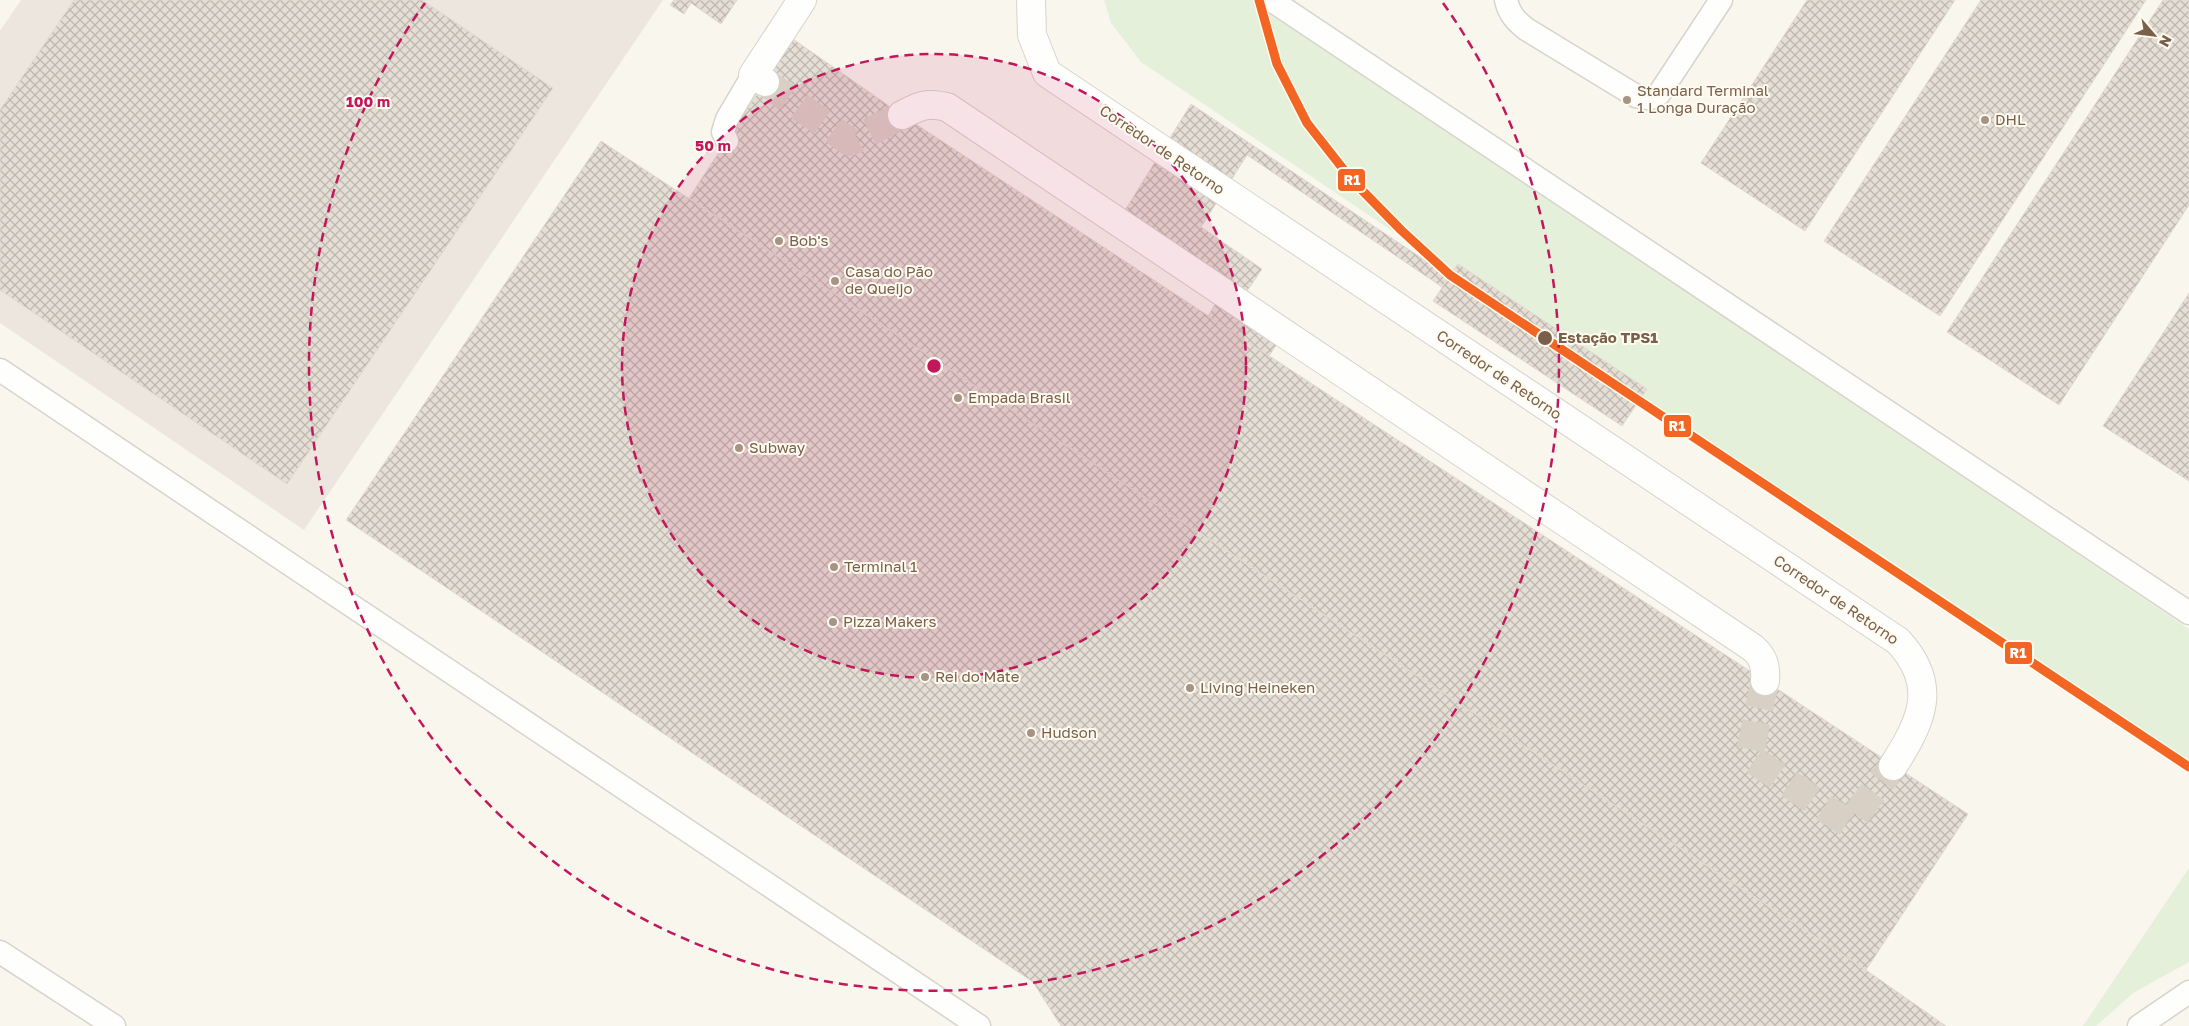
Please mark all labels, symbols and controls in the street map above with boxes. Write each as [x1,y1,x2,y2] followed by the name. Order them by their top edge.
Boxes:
[2129,10,2179,60] north arrow
[2156,33,2176,50] text: N
[1637,81,1769,116] place label: Standard Terminal 1 Longa Duração
[346,92,390,110] text: 100 m
[1621,94,1633,106] marker: Standard Terminal 1 Longa Duração
[1097,101,1228,198] street label: Corredor de Retorno
[1995,110,2026,128] place label: DHL
[1979,114,1991,126] marker: DHL
[695,136,731,154] text: 50 m
[1337,168,1366,192] line badge: R1
[1344,171,1360,188] text: R1
[789,231,828,249] place label: Bob's
[773,235,785,247] marker: Bob's
[845,262,933,297] place label: Casa do Pão de Queijo
[829,275,841,287] marker: Casa do Pão de Queijo
[1434,326,1565,423] street label: Corredor de Retorno
[1558,328,1658,346] place label: Estação TPS1
[1536,329,1554,347] marker: Estação TPS1
[925,357,943,375] centre of rings
[968,388,1071,406] place label: Empada Brasil
[952,392,964,404] marker: Empada Brasil
[1663,414,1692,438] line badge: R1
[1669,417,1685,434] text: R1
[749,438,806,456] place label: Subway
[733,442,745,454] marker: Subway
[1771,551,1902,648] street label: Corredor de Retorno
[844,557,917,575] place label: Terminal 1
[828,561,840,573] marker: Terminal 1
[843,612,937,630] place label: Pizza Makers
[827,616,839,628] marker: Pizza Makers
[2004,641,2033,665] line badge: R1
[2010,644,2026,661] text: R1
[935,667,1020,685] place label: Rei do Mate
[919,671,931,683] marker: Rei do Mate
[1200,678,1315,696] place label: Living Heineken
[1184,682,1196,694] marker: Living Heineken
[1041,723,1097,741] place label: Hudson
[1025,727,1037,739] marker: Hudson

